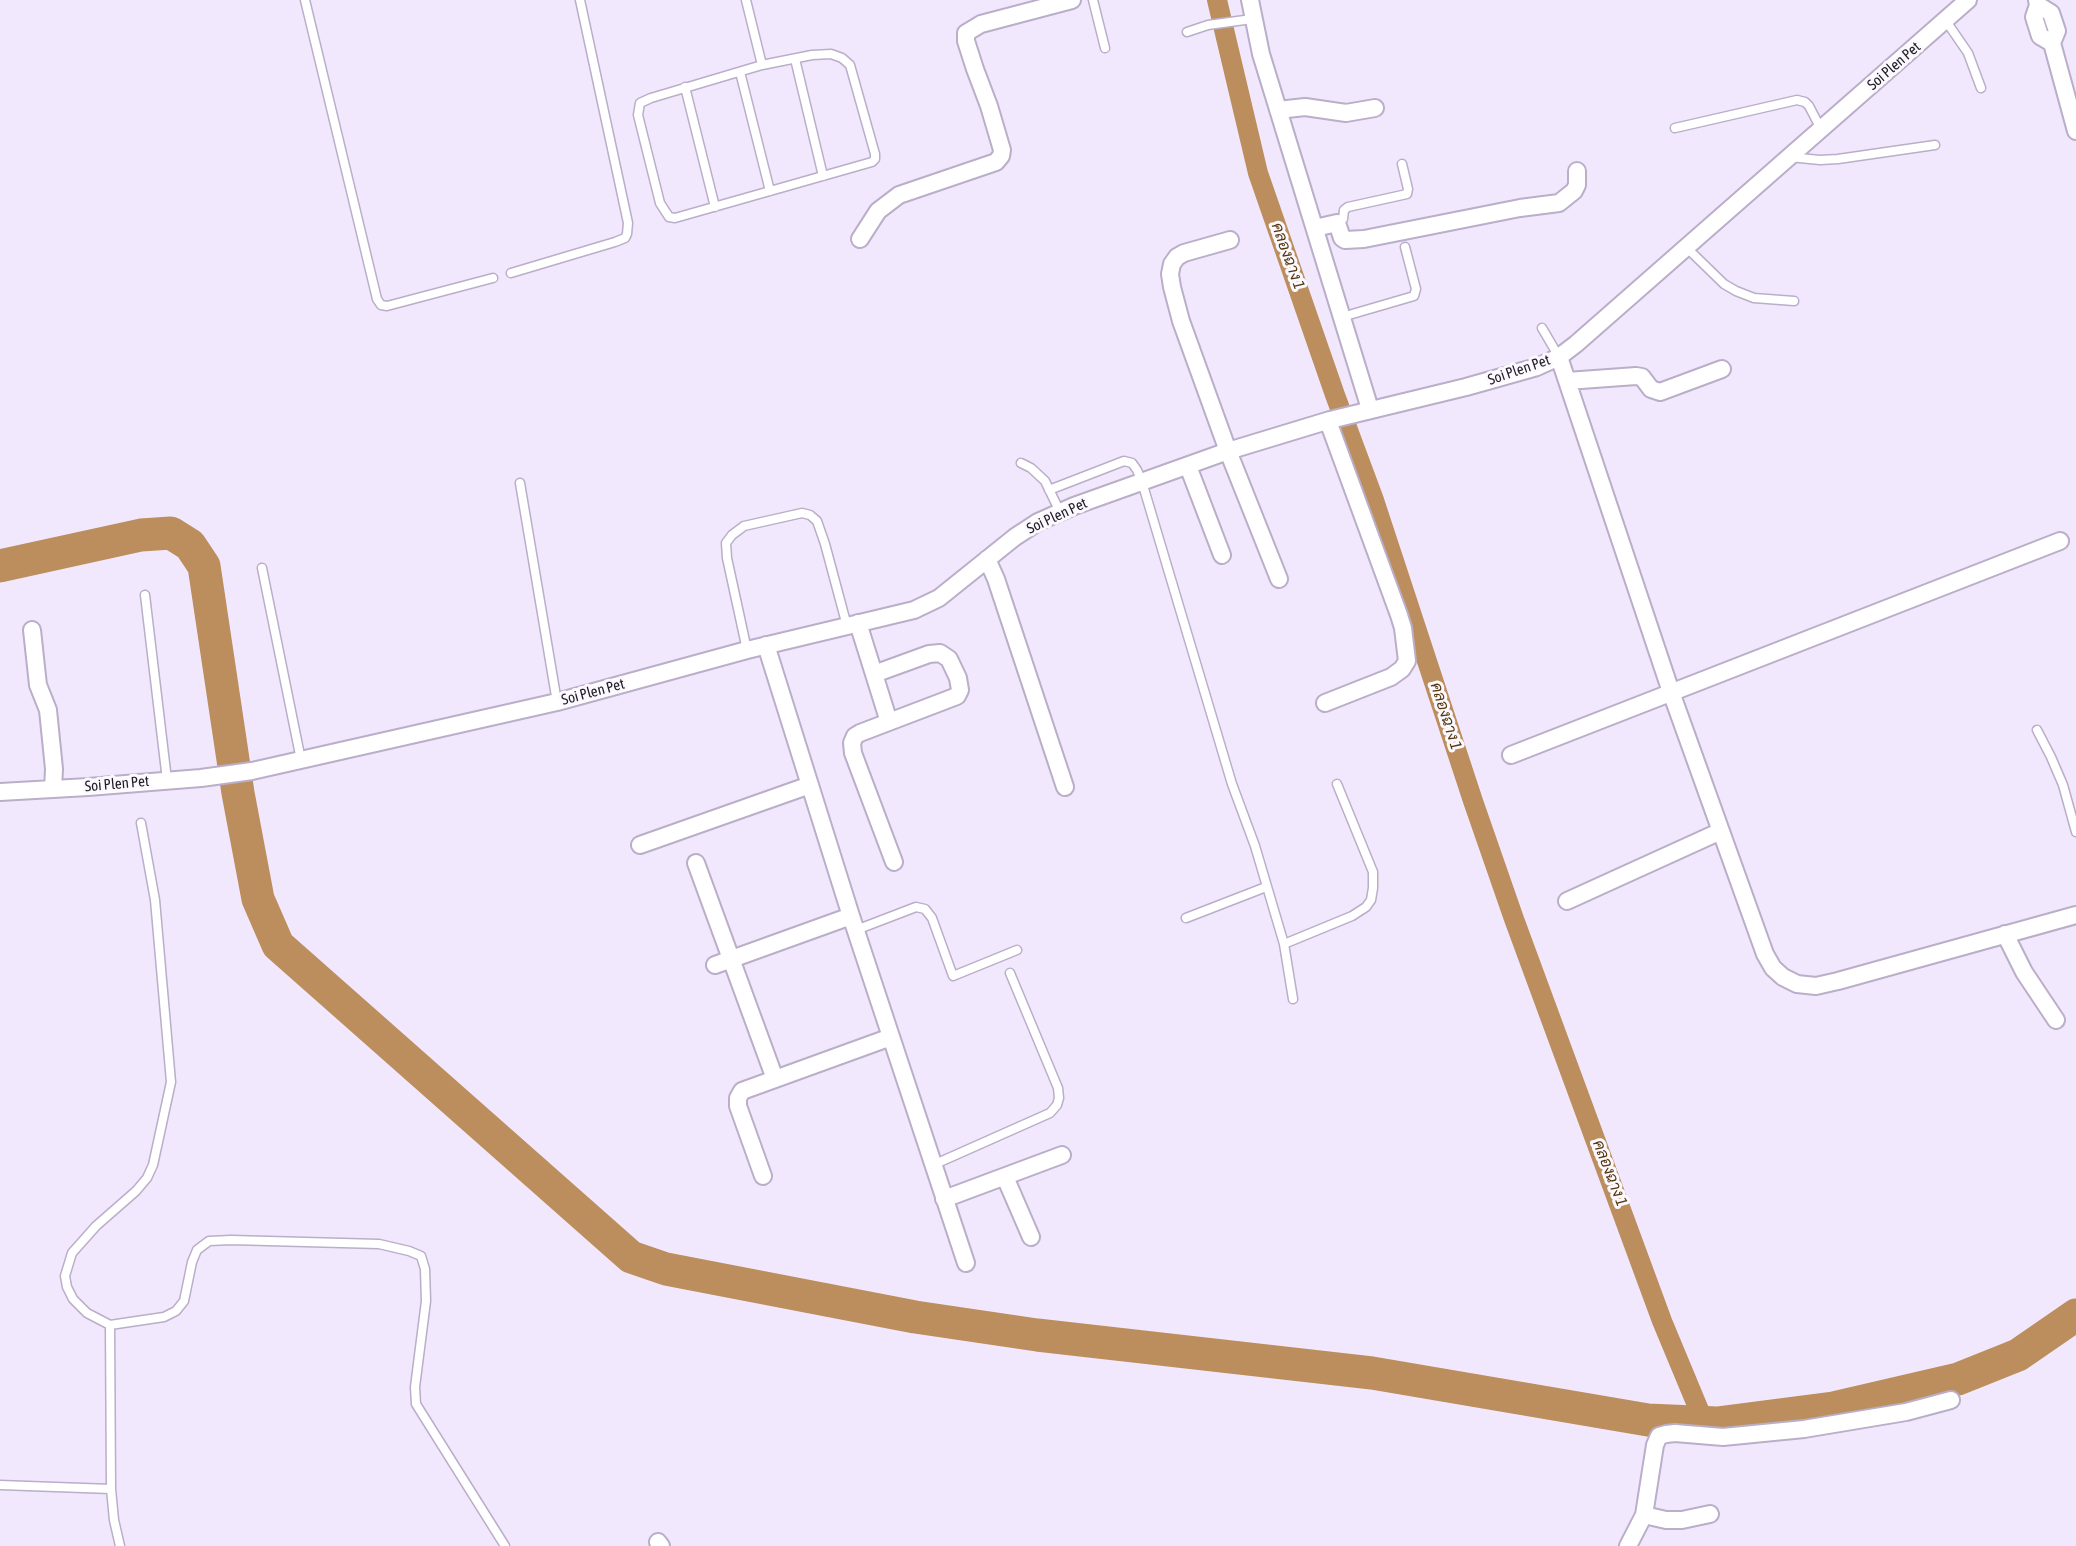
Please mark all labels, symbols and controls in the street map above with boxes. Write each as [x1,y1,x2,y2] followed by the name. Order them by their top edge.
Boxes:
[1864,38,1924,94] street label: Soi Plen Pet
[1267,220,1309,292] water label: คลองฉาง 1
[1486,351,1552,389] street label: Soi Plen Pet
[1024,494,1090,538] street label: Soi Plen Pet
[560,675,626,709] street label: Soi Plen Pet
[1426,680,1466,752] water label: คลองฉาง 1
[84,772,150,796] street label: Soi Plen Pet
[1589,1137,1631,1209] water label: คลองฉาง 1

